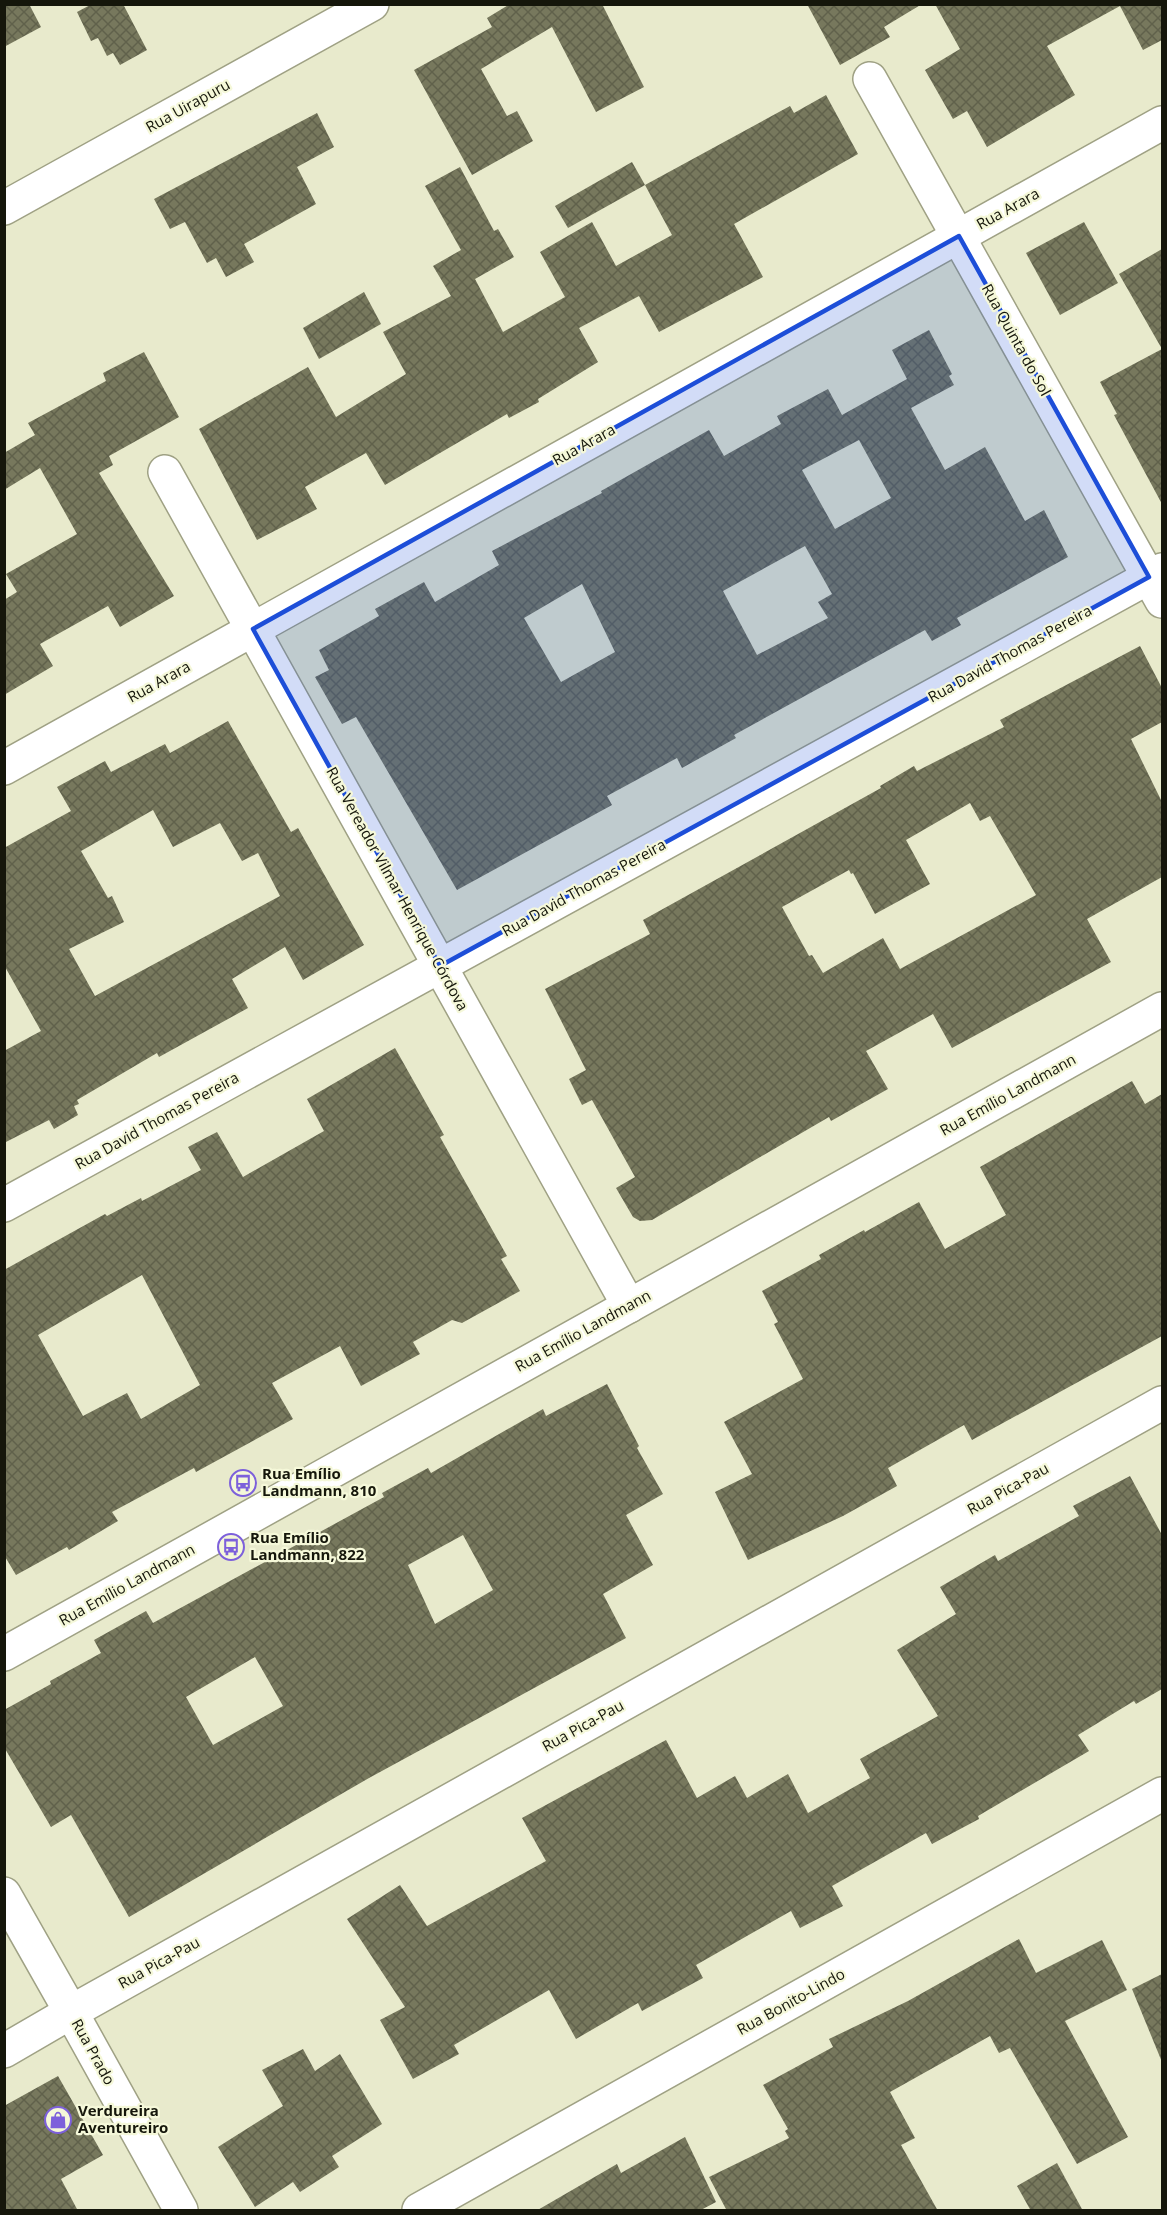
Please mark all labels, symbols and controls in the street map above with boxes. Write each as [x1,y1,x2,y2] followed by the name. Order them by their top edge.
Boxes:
[142,74,233,137] street label: Rua Uirapuru
[972,183,1043,234] street label: Rua Arara
[978,280,1056,399] street label: Rua Quinta do Sol
[548,419,619,470] street label: Rua Arara
[924,600,1095,707] street label: Rua David Thomas Pereira
[123,656,194,707] street label: Rua Arara
[322,763,473,1014] street label: Rua Vereador Vilmar Henrique Córdova
[498,834,669,941] street label: Rua David Thomas Pereira
[936,1048,1079,1140] street label: Rua Emílio Landmann
[71,1067,242,1174] street label: Rua David Thomas Pereira
[511,1284,654,1376] street label: Rua Emílio Landmann
[963,1457,1052,1519] street label: Rua Pica-Pau
[262,1463,377,1500] place label: Rua Emílio Landmann, 810
[228,1468,258,1498] bus stop icon: Rua Emílio Landmann, 810
[250,1527,365,1564] place label: Rua Emílio Landmann, 822
[216,1532,246,1562] bus stop icon: Rua Emílio Landmann, 822
[55,1538,198,1630] street label: Rua Emílio Landmann
[538,1694,627,1756] street label: Rua Pica-Pau
[114,1931,203,1993] street label: Rua Pica-Pau
[733,1963,848,2039] street label: Rua Bonito-Lindo
[68,2015,120,2088] street label: Rua Prado
[78,2100,168,2137] place label: Verdureira Aventureiro
[43,2105,73,2135] shop icon: Verdureira Aventureiro

